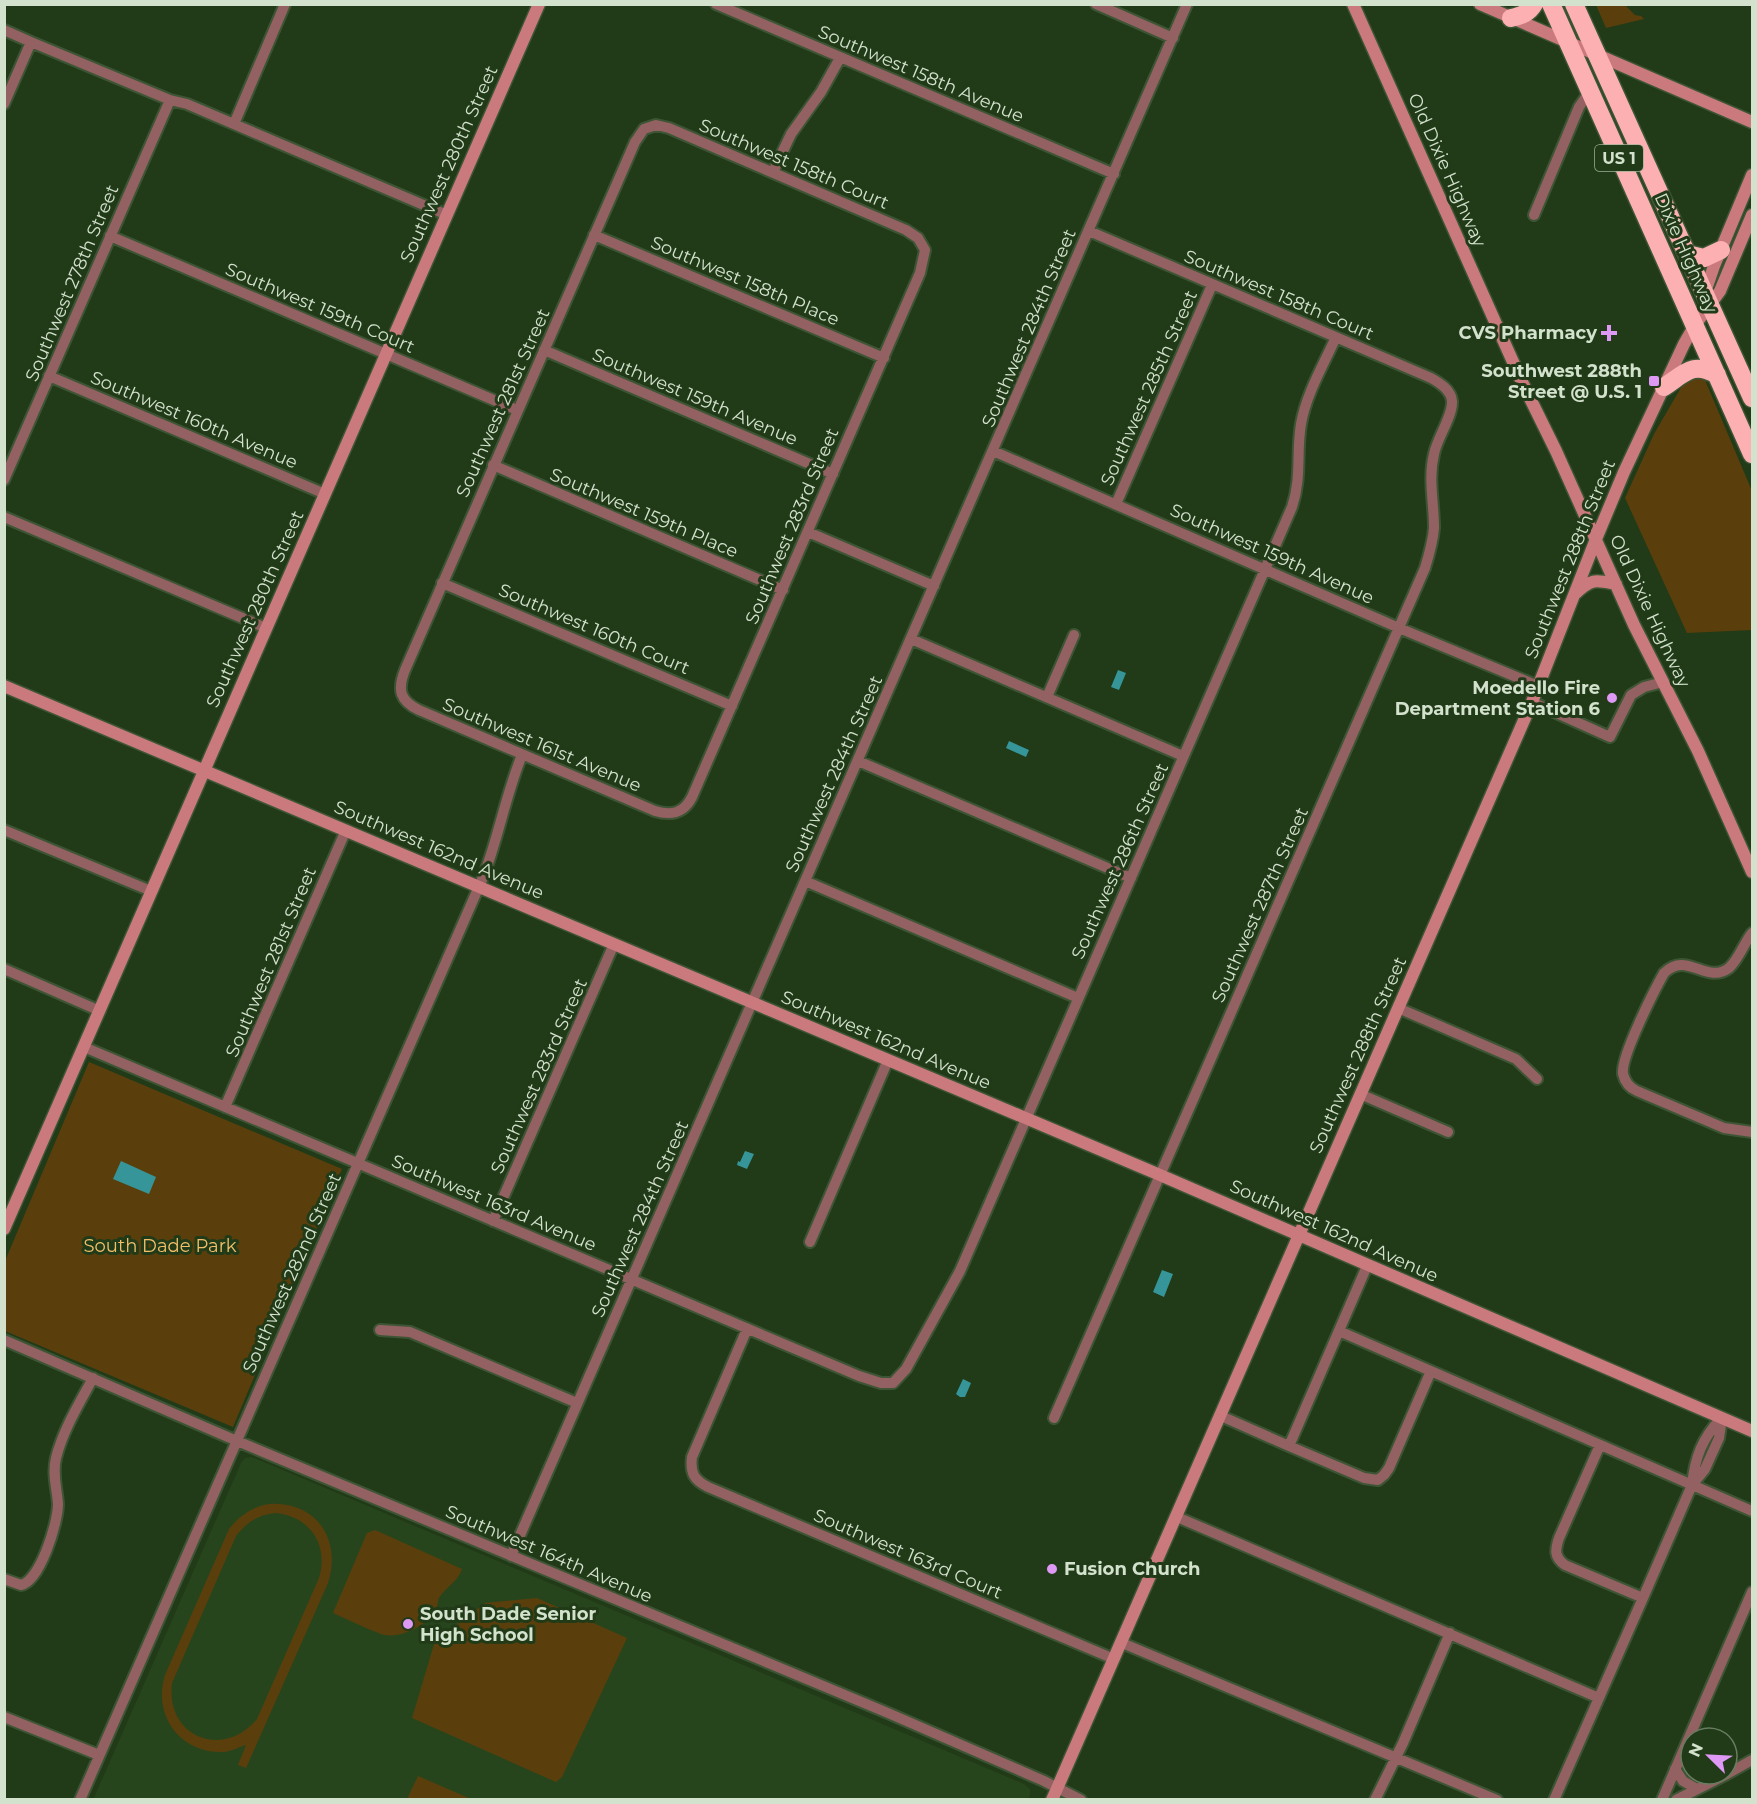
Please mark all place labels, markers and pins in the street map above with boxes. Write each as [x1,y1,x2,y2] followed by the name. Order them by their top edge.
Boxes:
[1458,322,1597,344] place label: CVS Pharmacy
[1602,326,1616,340] marker: CVS Pharmacy
[1481,360,1642,403] place label: Southwest 288th Street @ U.S. 1
[1647,374,1661,388] marker: Southwest 288th Street @ U.S. 1
[1395,677,1601,720] place label: Moedello Fire Department Station 6
[1605,691,1619,705] marker: Moedello Fire Department Station 6
[1064,1558,1200,1580] place label: Fusion Church
[1045,1562,1059,1576] marker: Fusion Church
[420,1603,596,1646] place label: South Dade Senior High School
[401,1617,415,1631] marker: South Dade Senior High School

